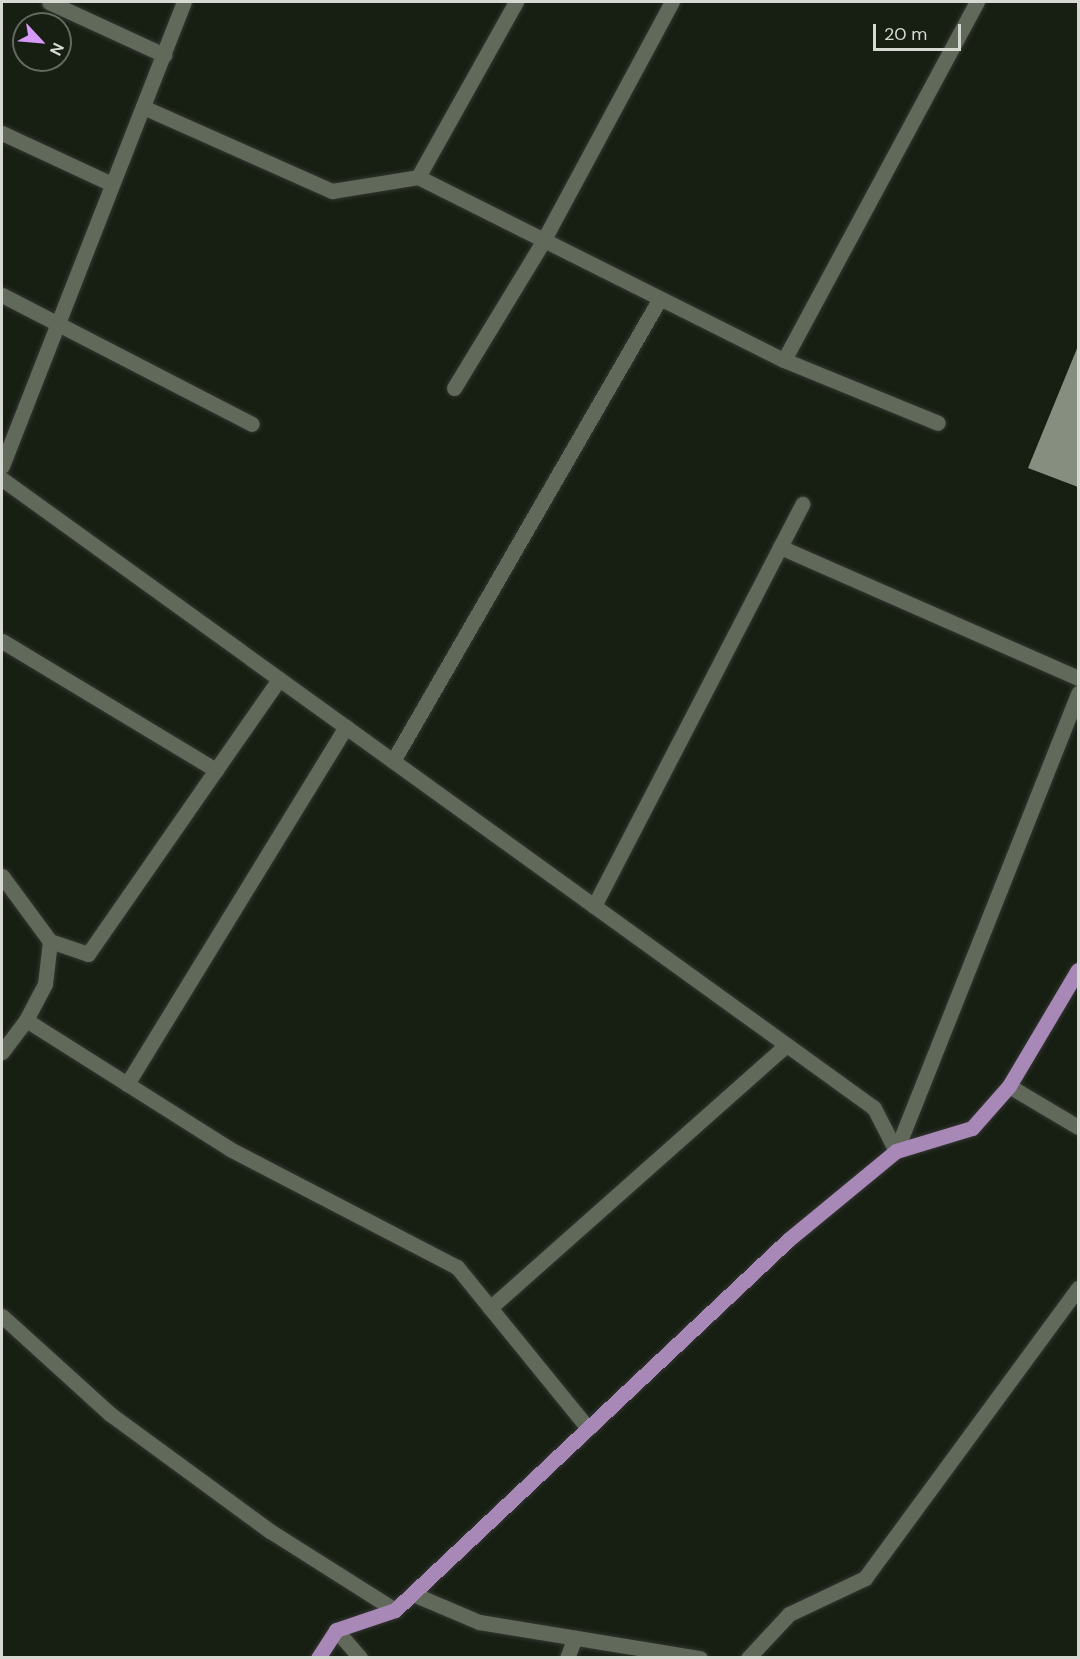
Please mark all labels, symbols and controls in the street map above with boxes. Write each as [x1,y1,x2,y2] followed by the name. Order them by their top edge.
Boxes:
[12,12,72,72] north arrow
[876,12,964,50] scale bar
[884,22,927,46] text: 20 m
[45,39,69,59] text: N

